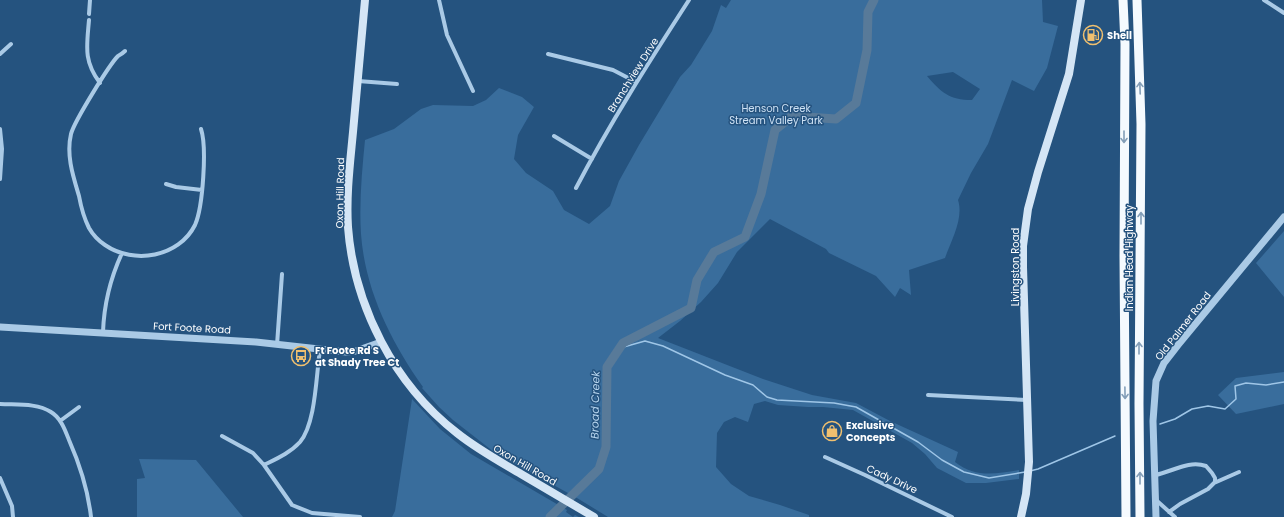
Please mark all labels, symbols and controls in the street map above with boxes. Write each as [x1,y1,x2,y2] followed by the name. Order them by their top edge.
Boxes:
[1082,24,1104,46] fuel station icon: Shell
[1107,28,1132,43] place label: Shell
[604,35,662,115] street label: Branchview Drive
[1136,82,1144,95] one-way arrow
[729,101,824,128] park label: Henson Creek Stream Valley Park
[1120,130,1128,143] one-way arrow
[332,157,348,229] street label: Oxon Hill Road
[1122,204,1137,311] street label: Indian Head Highway
[1137,212,1145,225] one-way arrow
[1008,228,1023,306] street label: Livingston Road
[1151,288,1215,364] street label: Old Palmer Road
[153,318,231,338] street label: Fort Foote Road
[1136,342,1143,355] one-way arrow
[315,343,399,370] place label: Ft Foote Rd S at Shady Tree Ct
[290,345,312,367] bus stop icon: Ft Foote Rd S at Shady Tree Ct
[586,370,604,439] water label: Broad Creek
[1121,386,1129,399] one-way arrow
[846,418,896,445] place label: Exclusive Concepts
[821,420,843,442] shop icon: Exclusive Concepts
[490,441,560,489] street label: Oxon Hill Road
[864,461,920,497] street label: Cady Drive
[1136,472,1144,485] one-way arrow

